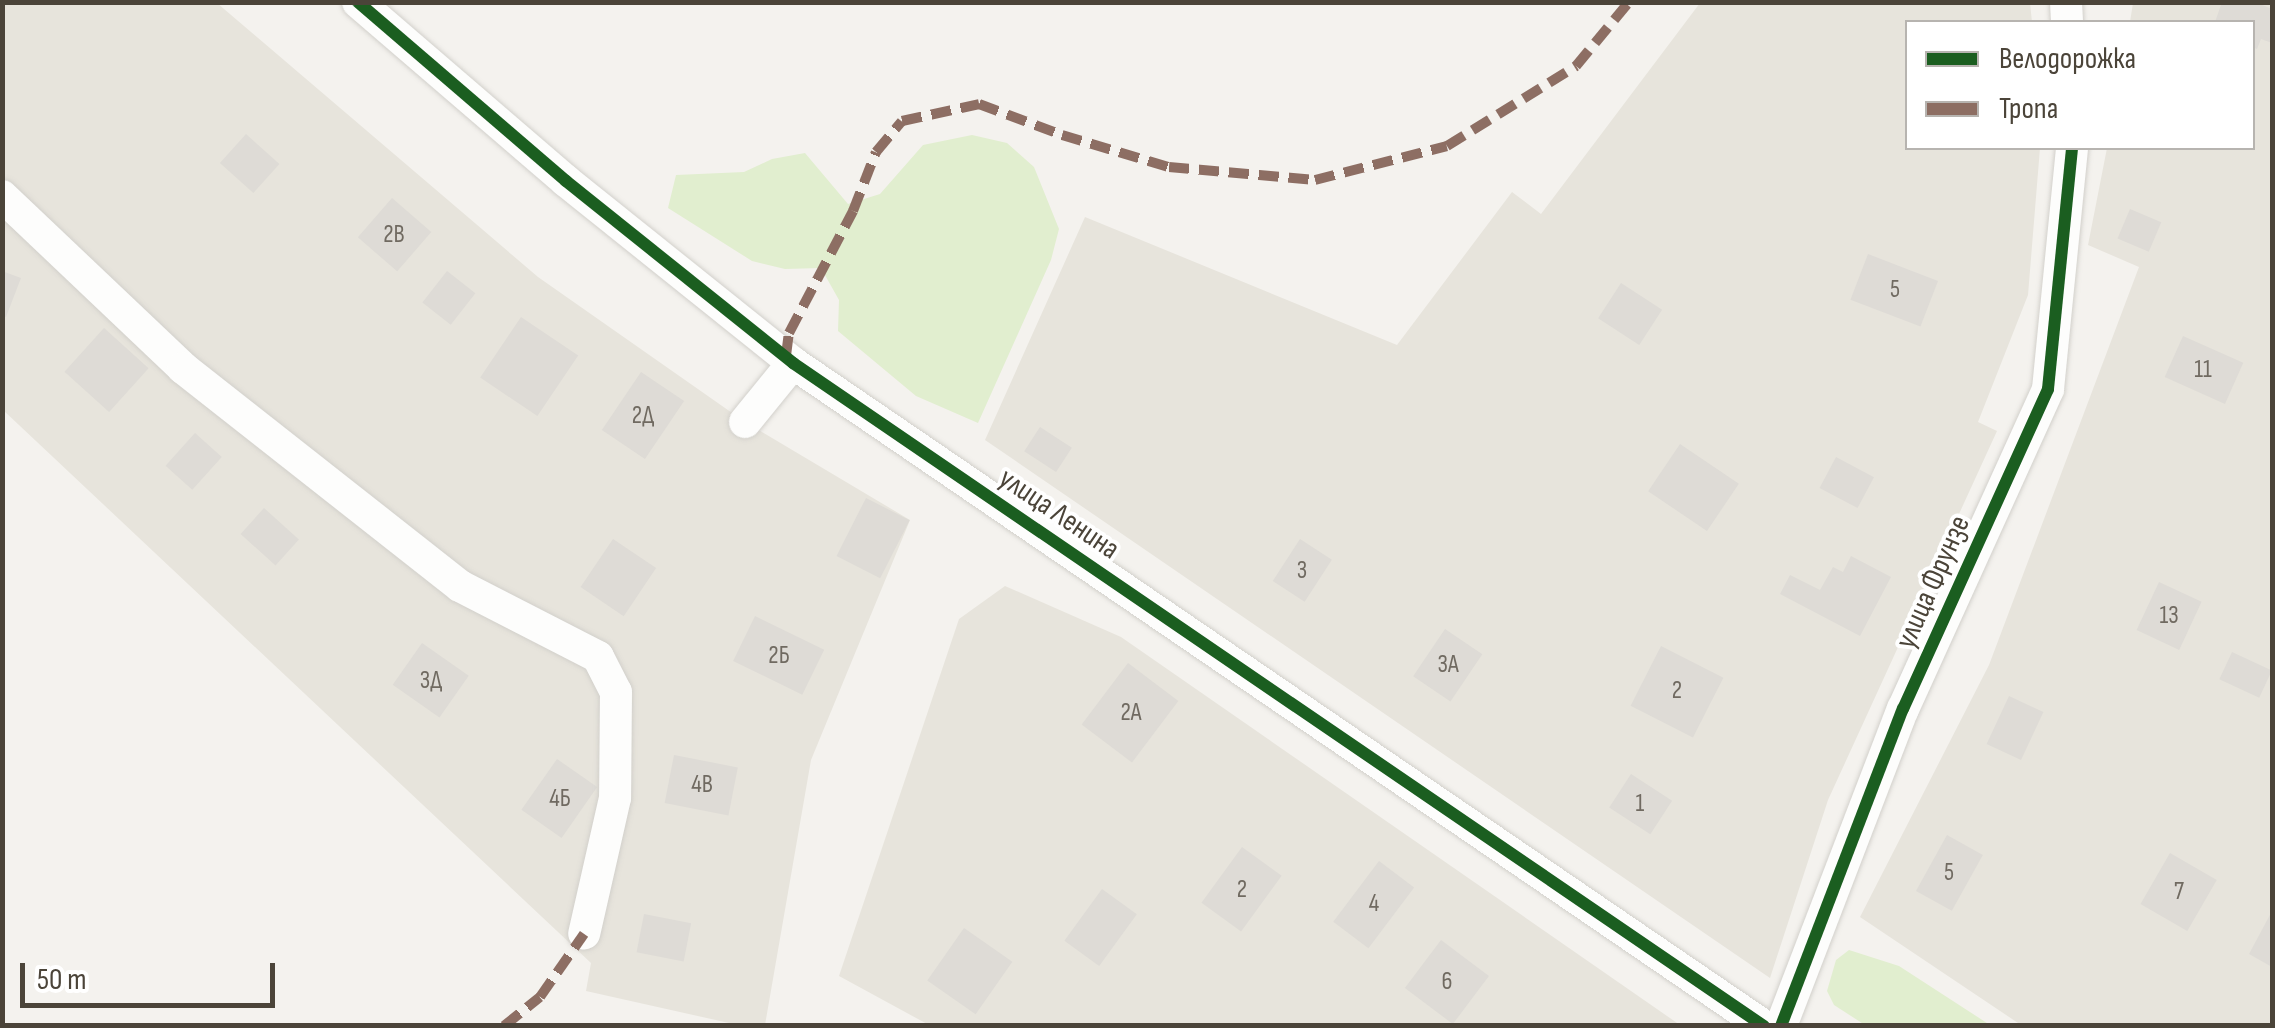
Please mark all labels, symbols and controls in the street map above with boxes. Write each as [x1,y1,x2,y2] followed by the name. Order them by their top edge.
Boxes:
[1905,20,2255,150] legend
[1999,41,2136,77] text: Велодорожка
[1999,91,2058,127] text: Тропа
[383,220,405,250] house number: 2В
[1890,275,1900,305] house number: 5
[2194,355,2212,385] house number: 11
[632,401,654,431] house number: 2Д
[992,461,1126,567] street label: улица Ленина
[1888,510,1978,654] street label: улица Фрунзе
[1297,556,1307,586] house number: 3
[2159,601,2179,631] house number: 13
[768,641,790,671] house number: 2Б
[1437,650,1459,680] house number: 3А
[420,666,442,696] house number: 3Д
[1672,676,1682,706] house number: 2
[1121,698,1141,728] house number: 2А
[691,770,713,800] house number: 4В
[549,784,571,814] house number: 4Б
[1636,789,1644,819] house number: 1
[1944,858,1954,888] house number: 5
[1237,875,1247,905] house number: 2
[2174,877,2184,907] house number: 7
[1369,889,1379,919] house number: 4
[25,943,280,1005] scale bar
[37,962,86,998] text: 50 m
[1442,967,1452,997] house number: 6

